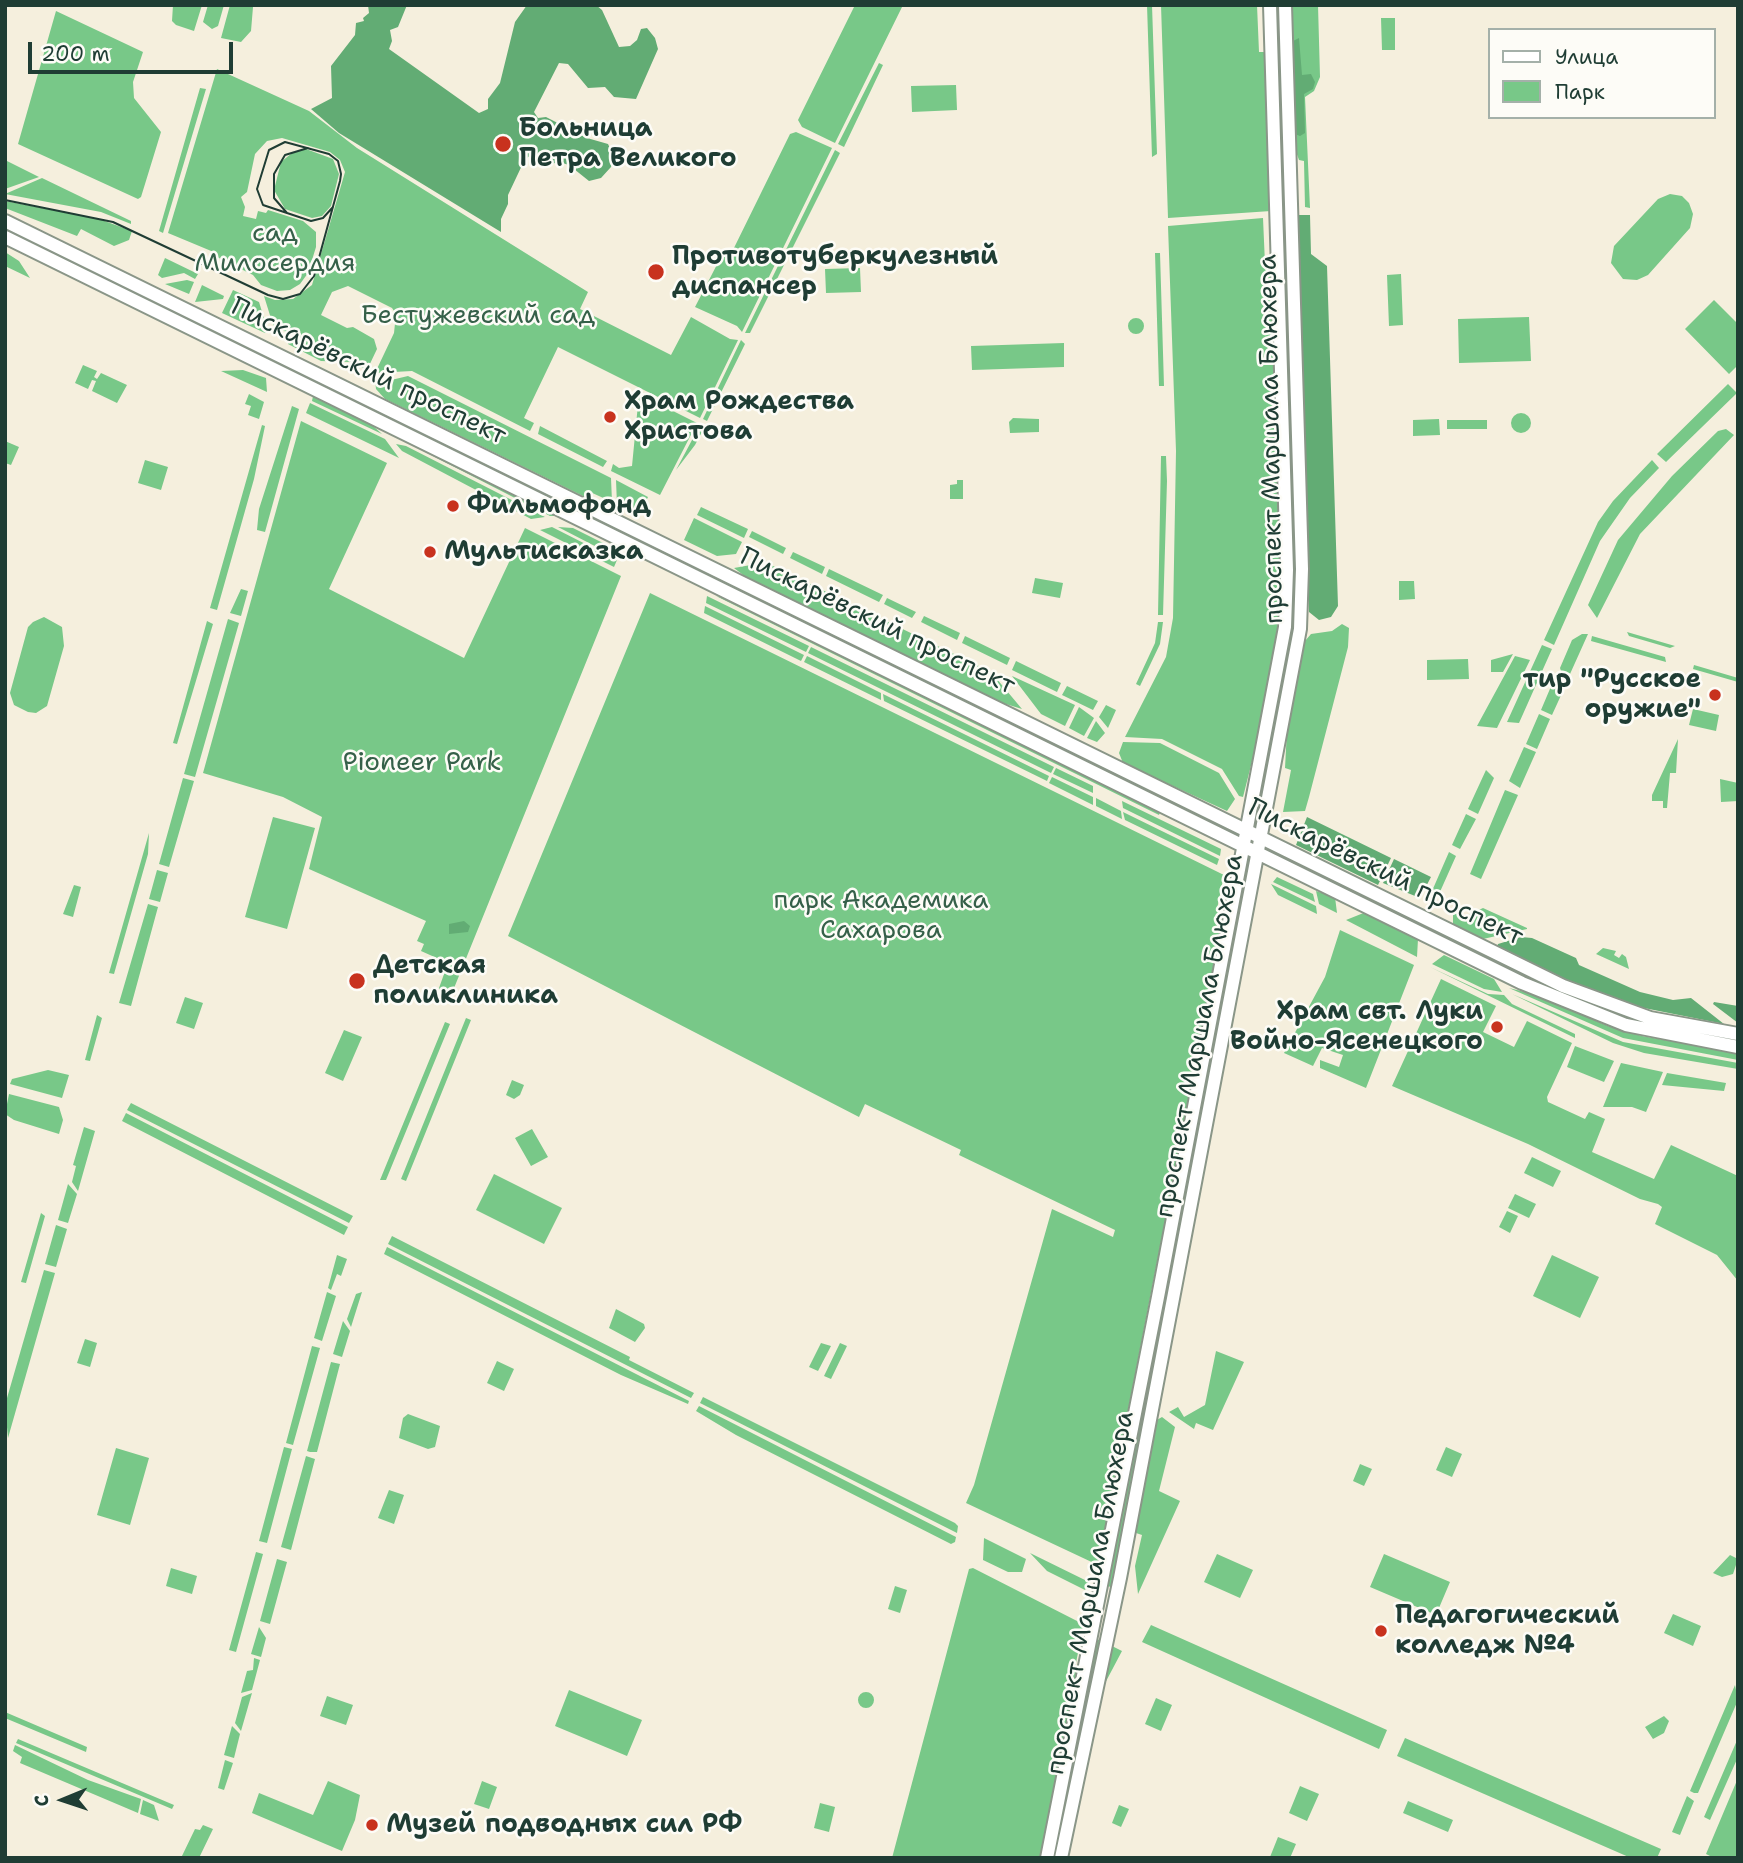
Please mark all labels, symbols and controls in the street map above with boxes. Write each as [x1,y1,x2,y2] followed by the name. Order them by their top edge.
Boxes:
[32,28,236,72] scale bar
[1488,28,1715,119] legend
[41,40,110,68] text: 200 m
[1555,43,1618,71] text: Улица
[1555,78,1605,106] text: Парк
[519,113,737,174] place label: Больница Петра Великого
[493,134,513,154] marker: Больница Петра Великого
[194,218,356,280] park label: сад Милосердия
[672,241,998,302] place label: Противотуберкулезный диспансер
[1253,254,1291,624] street label: проспект Маршала Блюхера
[646,262,666,282] marker: Противотуберкулезный диспансер
[225,292,511,452] street label: Пискарёвский проспект
[361,300,595,332] park label: Бестужевский сад
[624,386,854,448] place label: Храм Рождества Христова
[602,409,618,425] marker: Храм Рождества Христова
[467,490,651,522] place label: Фильмофонд
[445,498,461,514] marker: Фильмофонд
[444,536,643,568] place label: Мультисказка
[734,542,1020,702] street label: Пискарёвский проспект
[422,544,438,560] marker: Мультисказка
[1523,664,1701,726] place label: тир "Русское оружие"
[1707,687,1723,703] marker: тир "Русское оружие"
[342,747,502,779] park label: Pioneer Park
[1242,793,1528,953] street label: Пискарёвский проспект
[1149,852,1251,1220] street label: проспект Маршала Блюхера
[774,885,988,946] park label: парк Академика Сахарова
[373,950,558,1012] place label: Детская поликлиника
[347,971,367,991] marker: Детская поликлиника
[1230,996,1483,1058] place label: Храм свт. Луки Войно-Ясенецкого
[1489,1019,1505,1035] marker: Храм свт. Луки Войно-Ясенецкого
[1040,1409,1142,1777] street label: проспект Маршала Блюхера
[1395,1600,1619,1662] place label: Педагогический колледж №4
[1373,1623,1389,1639] marker: Педагогический колледж №4
[28,1765,98,1835] north arrow
[29,1794,54,1807] text: С
[386,1809,742,1841] place label: Музей подводных сил РФ
[364,1817,380,1833] marker: Музей подводных сил РФ

